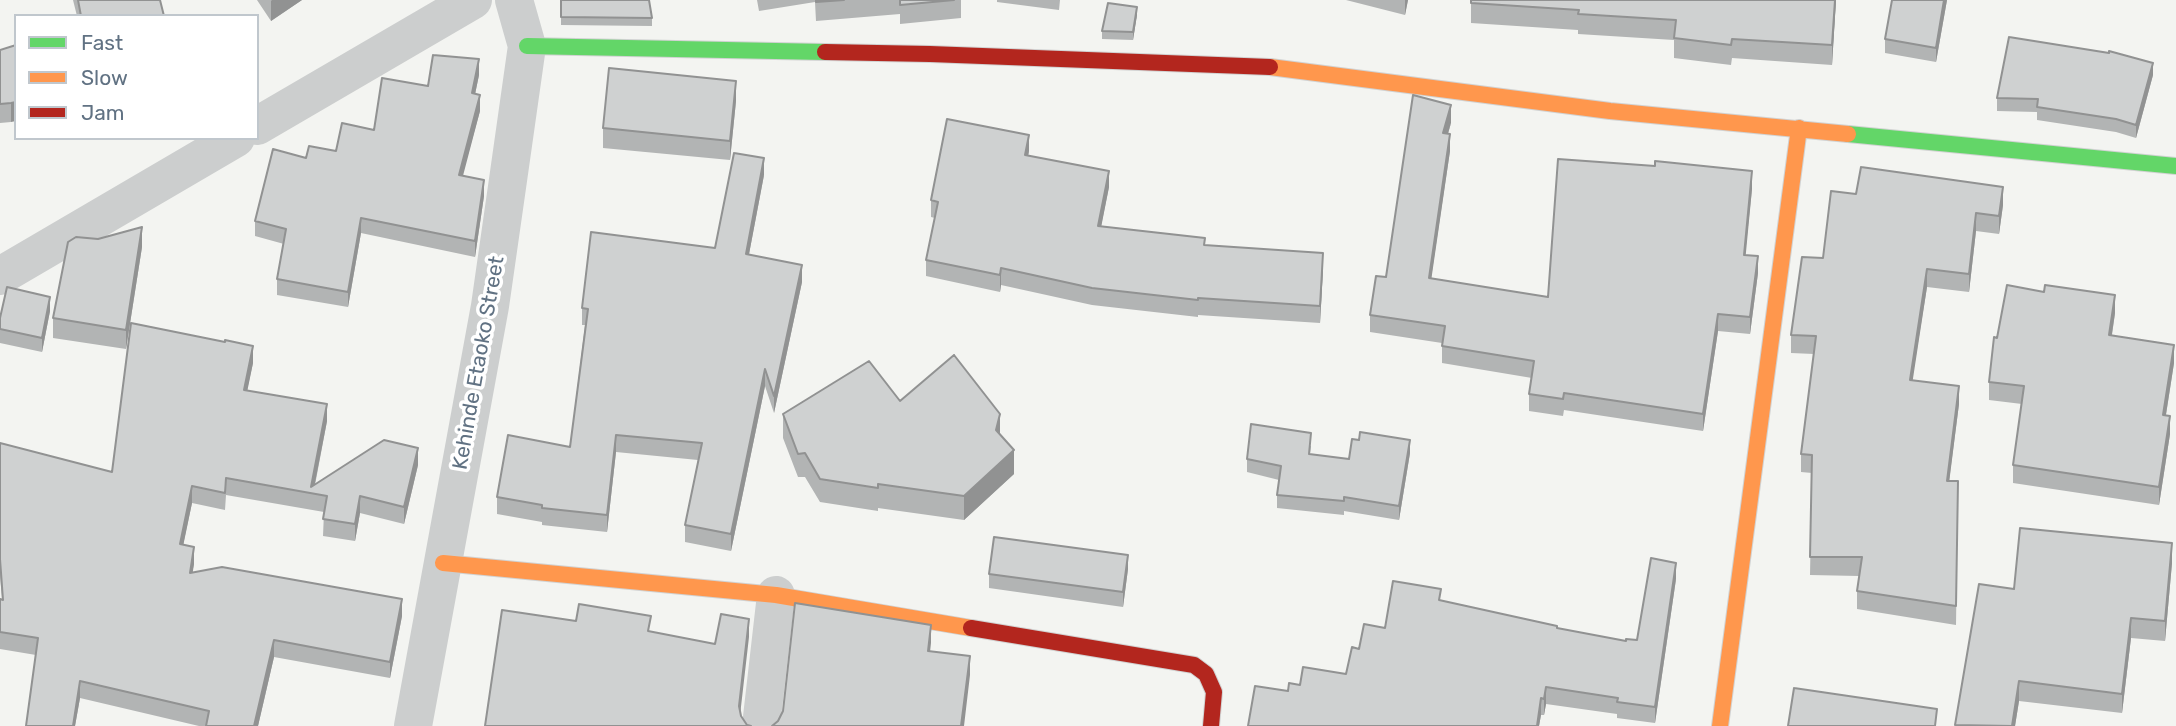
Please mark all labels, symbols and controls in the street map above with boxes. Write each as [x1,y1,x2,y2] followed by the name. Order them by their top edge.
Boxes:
[14,14,259,140] legend
[81,30,123,55] text: Fast
[81,65,128,90] text: Slow
[81,100,125,125] text: Jam
[448,254,510,472] street label: Kehinde Etaoko Street

